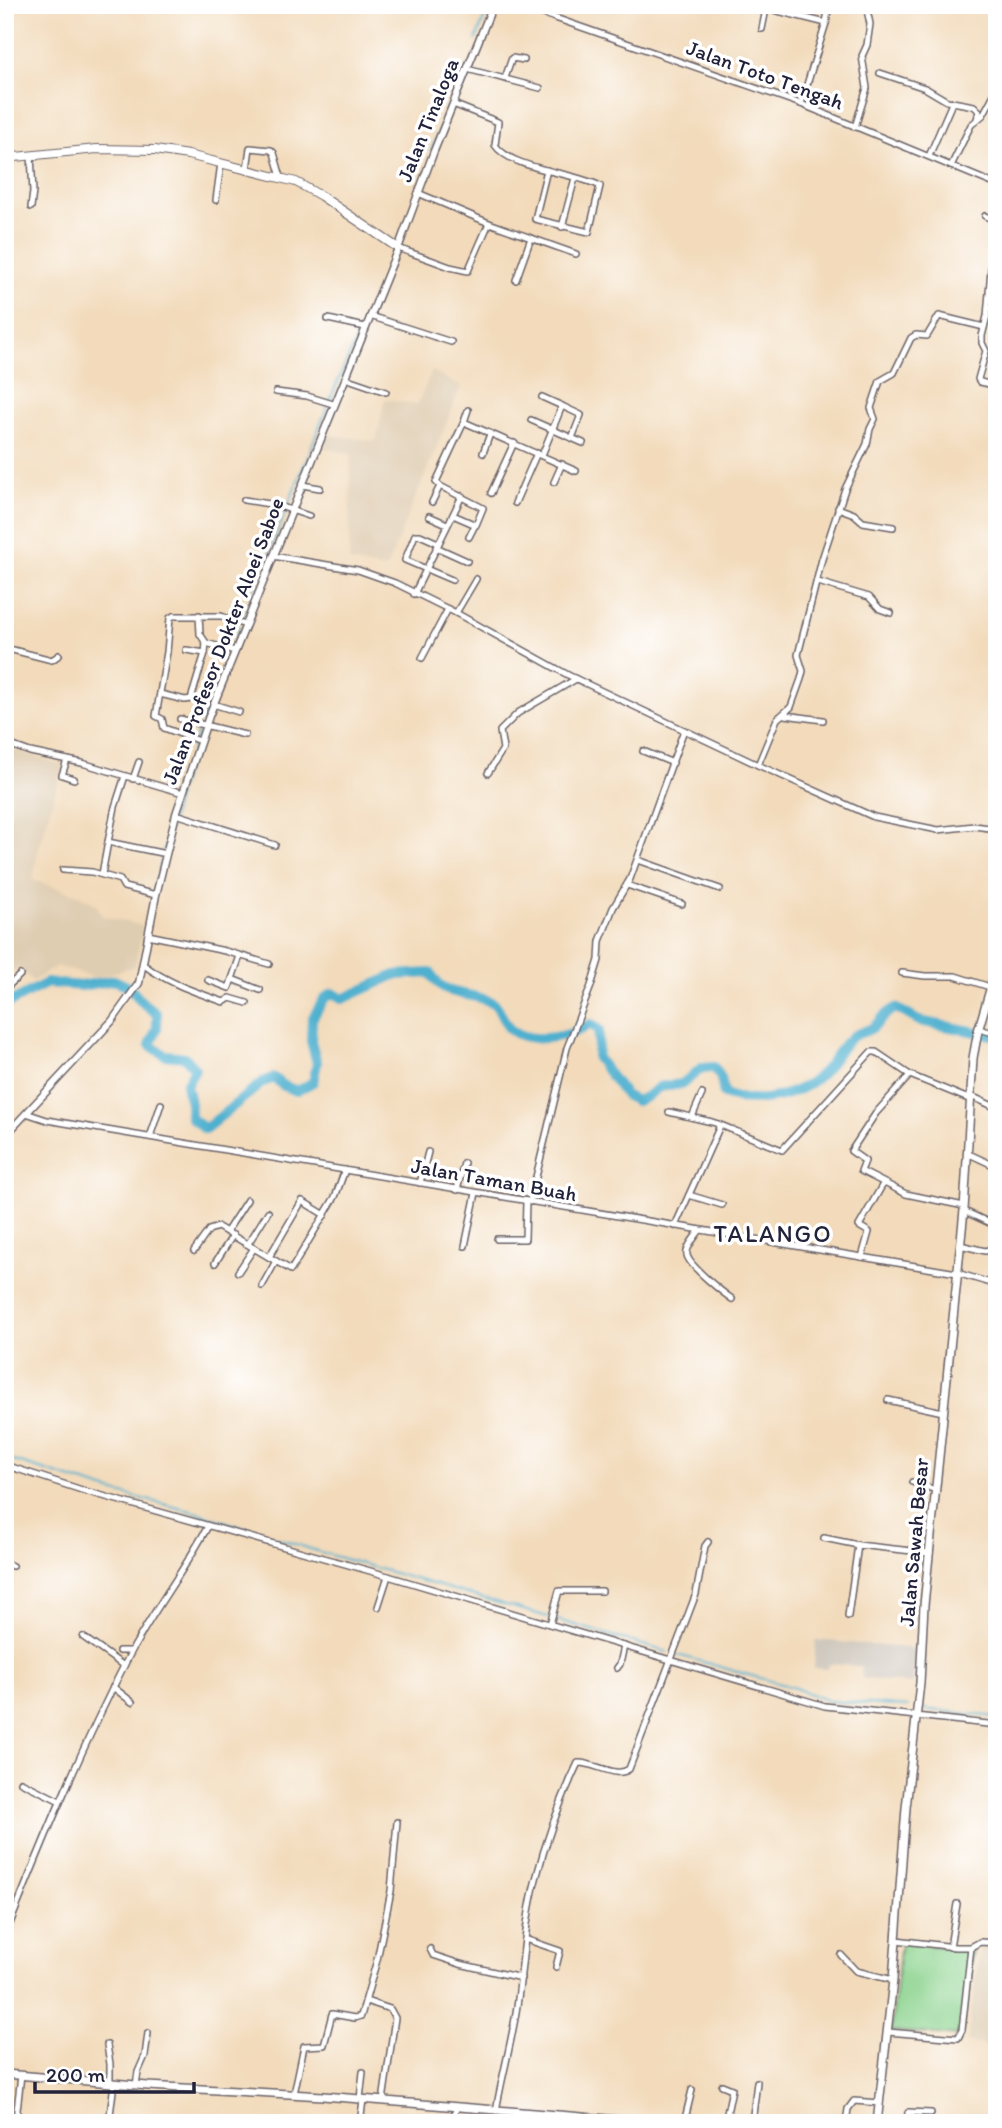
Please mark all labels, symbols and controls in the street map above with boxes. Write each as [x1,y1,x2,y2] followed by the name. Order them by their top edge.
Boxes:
[683,35,847,115] street label: Jalan Toto Tengah
[391,54,464,185] street label: Jalan Tinaloga
[156,494,289,788] street label: Jalan Profesor Dokter Aloei Saboe
[409,1153,579,1206] street label: Jalan Taman Buah
[713,1219,833,1248] district label: TALANGO
[894,1456,933,1627] street label: Jalan Sawah Besar
[35,2051,194,2095] scale bar
[46,2062,106,2087] text: 200 m

